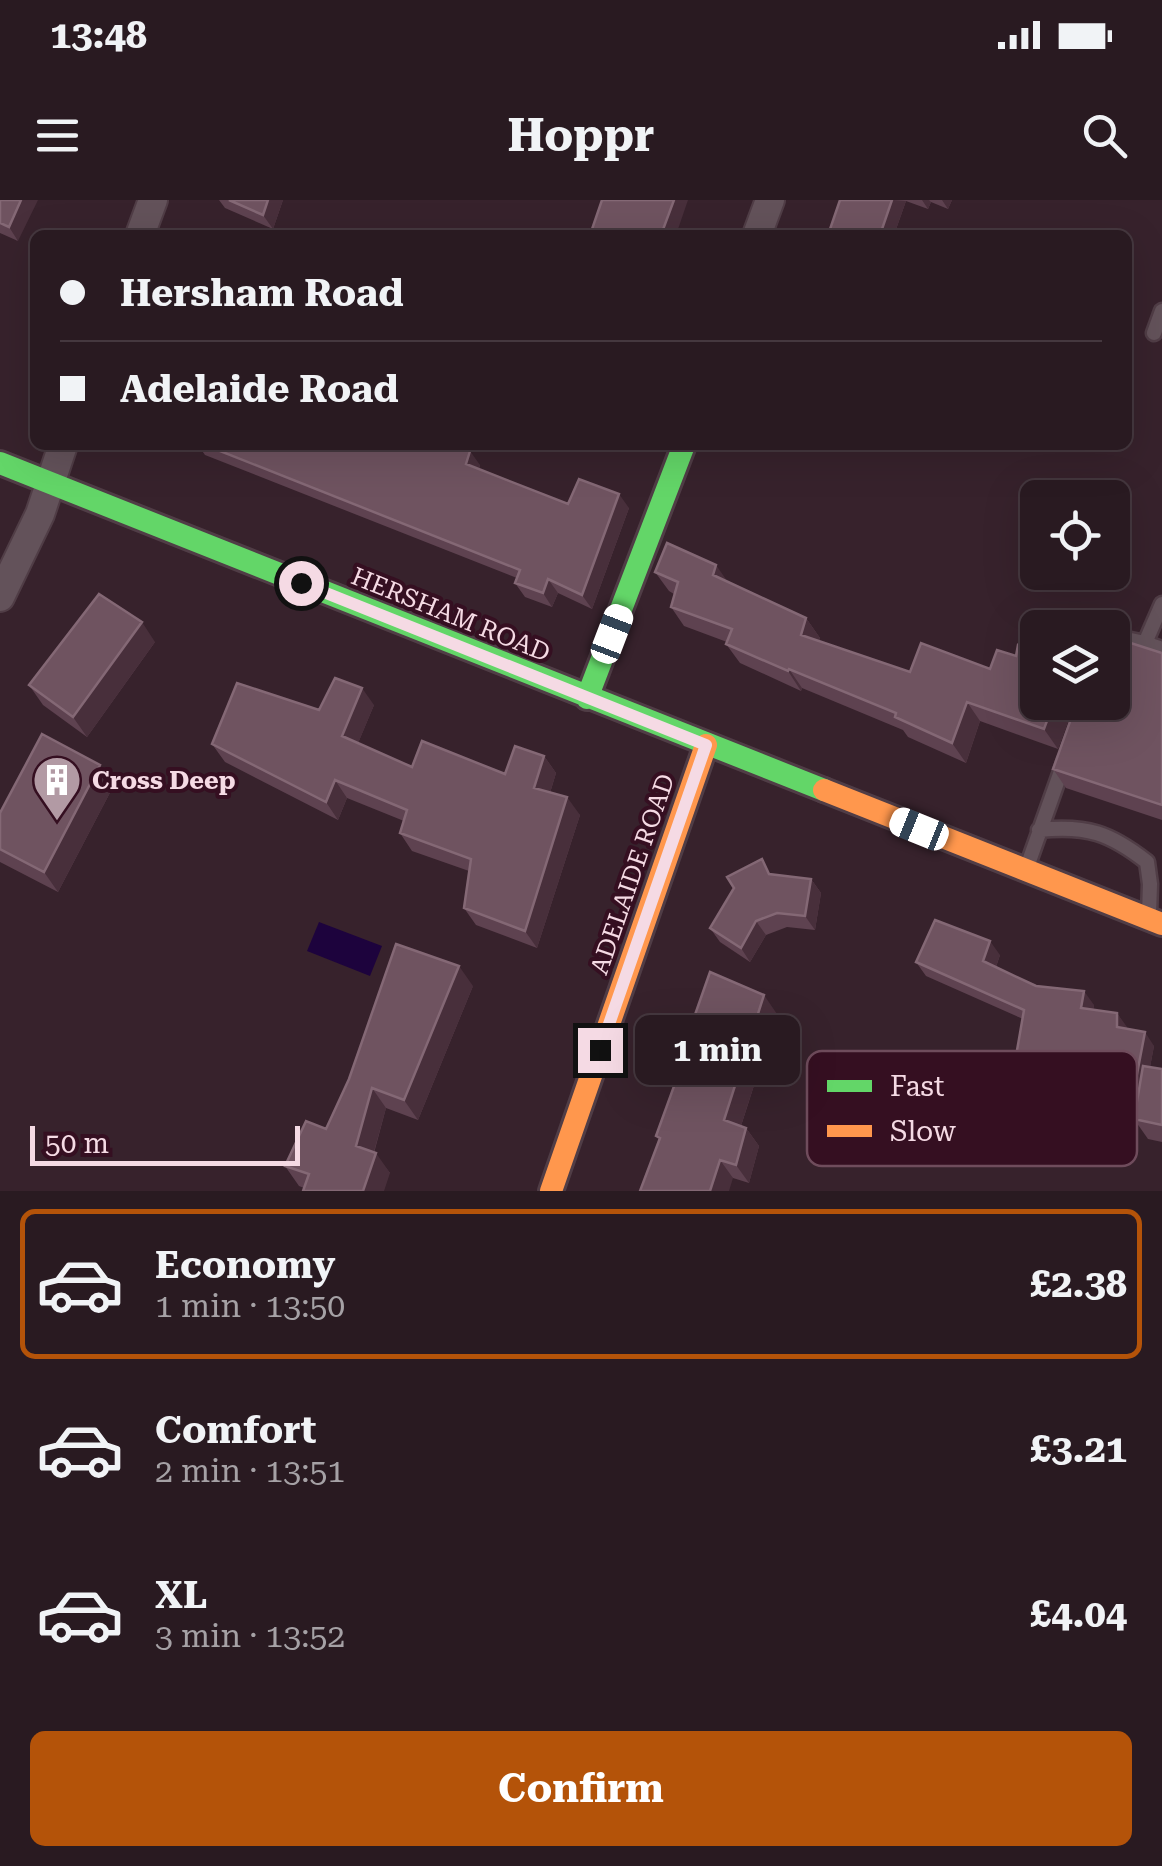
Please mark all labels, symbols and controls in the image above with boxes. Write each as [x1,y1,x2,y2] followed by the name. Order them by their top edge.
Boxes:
[50,13,147,57] text: 13:48
[30,108,85,163] icon: menu
[1077,108,1132,163] icon: search
[508,109,654,162] text: Hoppr
[120,271,403,315] text: Hersham Road
[120,367,399,411] text: Adelaide Road
[1020,480,1130,720] map controls
[1020,480,1130,590] button: locate
[279,561,324,606] route start
[347,561,554,668] street label: HERSHAM ROAD
[587,601,637,667] car
[1020,610,1130,720] button: layers
[31,754,83,822] building icon: Cross Deep
[92,766,236,795] place label: Cross Deep
[585,770,680,978] street label: ADELAIDE ROAD
[886,804,952,854] car
[635,1015,800,1085] callout: 1 min
[578,1028,623,1073] route end
[673,1031,762,1069] text: 1 min
[807,1051,1137,1166] legend
[890,1070,944,1103] text: Fast
[890,1115,957,1148] text: Slow
[30,1121,300,1166] scale bar
[45,1127,109,1160] text: 50 m
[35,1239,125,1329] icon: car
[155,1243,335,1287] text: Economy
[1030,1262,1127,1306] text: £2.38
[155,1287,345,1325] text: 1 min · 13:50
[35,1404,125,1494] icon: car
[155,1408,316,1452] text: Comfort
[1030,1427,1127,1471] text: £3.21
[155,1452,345,1490] text: 2 min · 13:51
[35,1569,125,1659] icon: car
[155,1573,207,1617] text: XL
[1030,1592,1127,1636] text: £4.04
[155,1617,345,1655] text: 3 min · 13:52
[30,1731,1132,1846] button: Confirm

